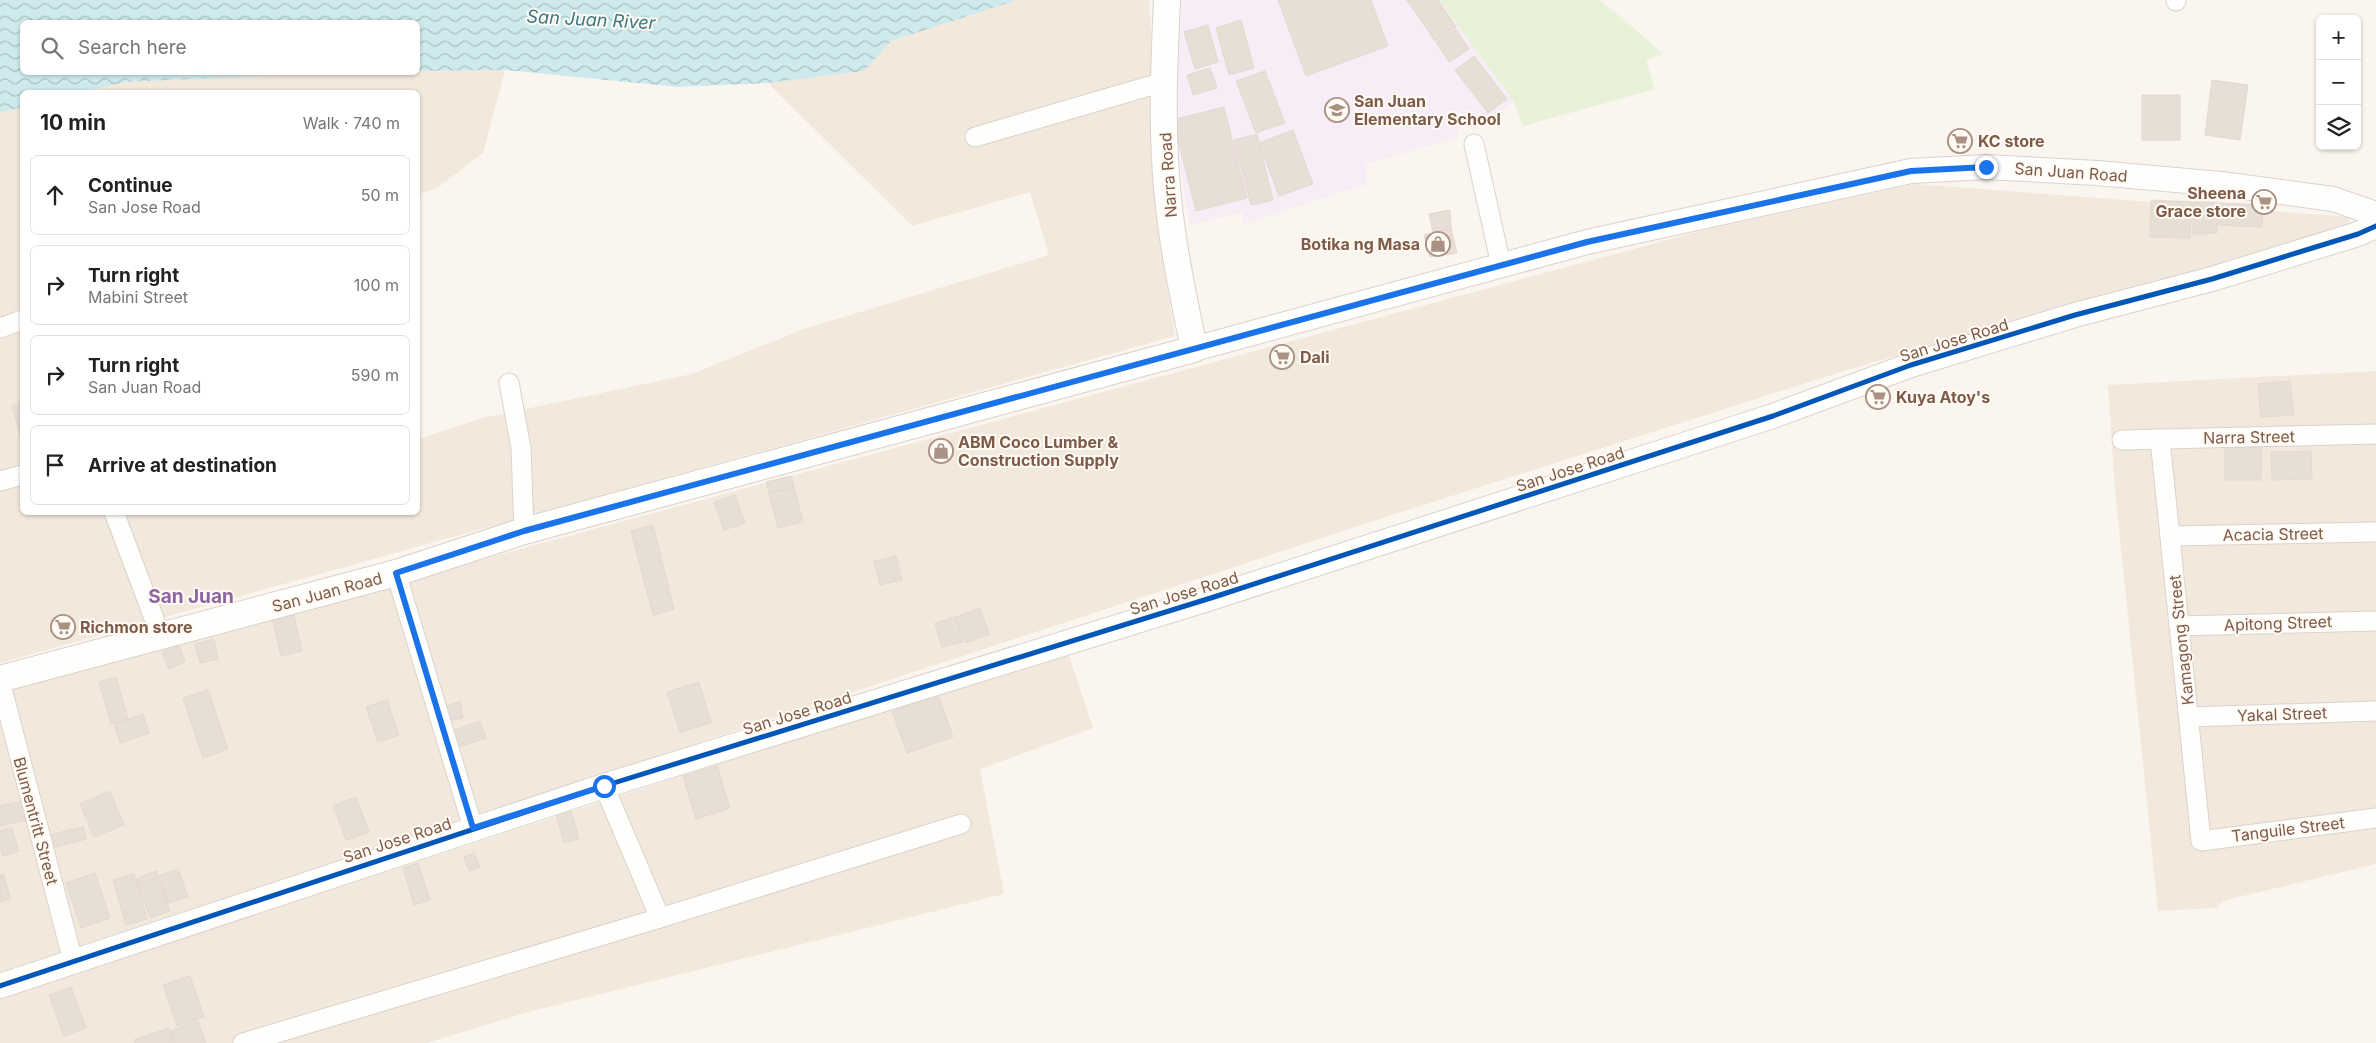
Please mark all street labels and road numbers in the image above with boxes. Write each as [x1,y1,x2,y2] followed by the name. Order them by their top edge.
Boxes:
[1155,132,1181,218] street label: Narra Road
[2014,158,2128,186] street label: San Juan Road
[1897,314,2011,366] street label: San Jose Road
[2203,426,2295,448] street label: Narra Street
[1513,442,1627,496] street label: San Jose Road
[2222,523,2324,545] street label: Acacia Street
[1127,567,1241,619] street label: San Jose Road
[270,568,384,616] street label: San Juan Road
[2164,574,2198,706] street label: Kamagong Street
[2224,611,2332,635] street label: Apitong Street
[740,687,854,739] street label: San Jose Road
[2237,702,2327,726] street label: Yakal Street
[9,755,63,887] street label: Blumentritt Street
[2230,812,2346,846] street label: Tanguile Street
[340,813,454,867] street label: San Jose Road

